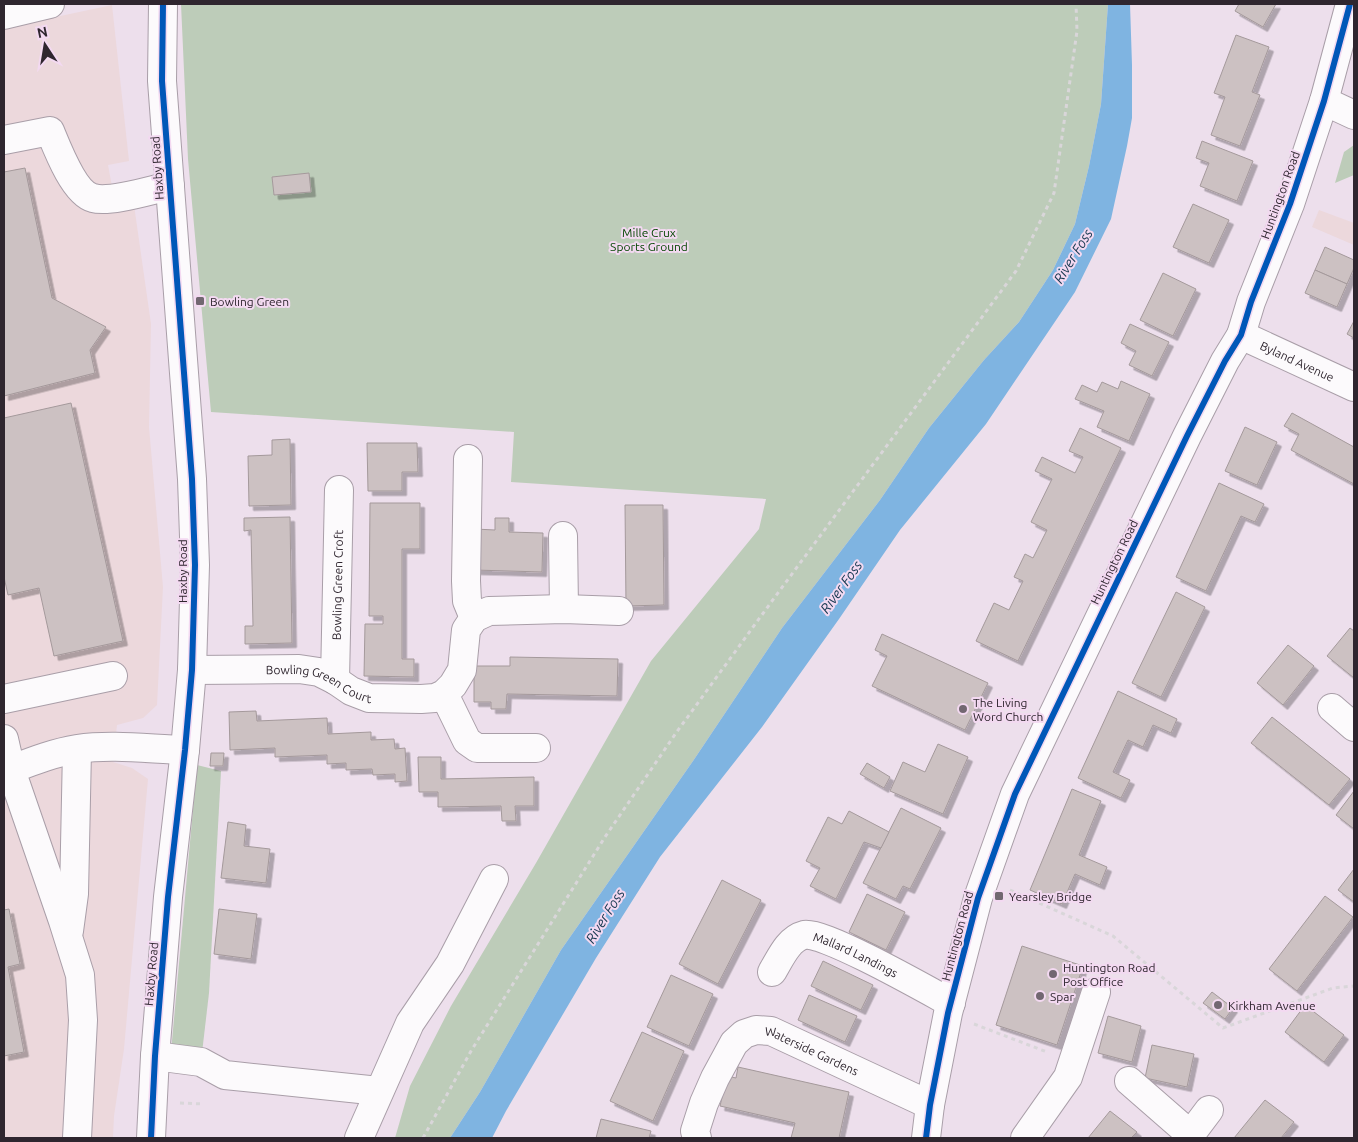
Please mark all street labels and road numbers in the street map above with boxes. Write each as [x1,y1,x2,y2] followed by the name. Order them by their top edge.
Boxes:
[148,136,166,200] street label: Haxby Road
[1258,149,1302,241] street label: Huntington Road
[1258,338,1336,384] street label: Byland Avenue
[1088,518,1140,606] street label: Huntington Road
[329,530,345,640] street label: Bowling Green Croft
[176,539,189,603] street label: Haxby Road
[266,662,372,705] street label: Bowling Green Court
[939,890,975,982] street label: Huntington Road
[812,929,900,979] street label: Mallard Landings
[142,942,160,1006] street label: Haxby Road
[765,1024,861,1077] street label: Waterside Gardens

